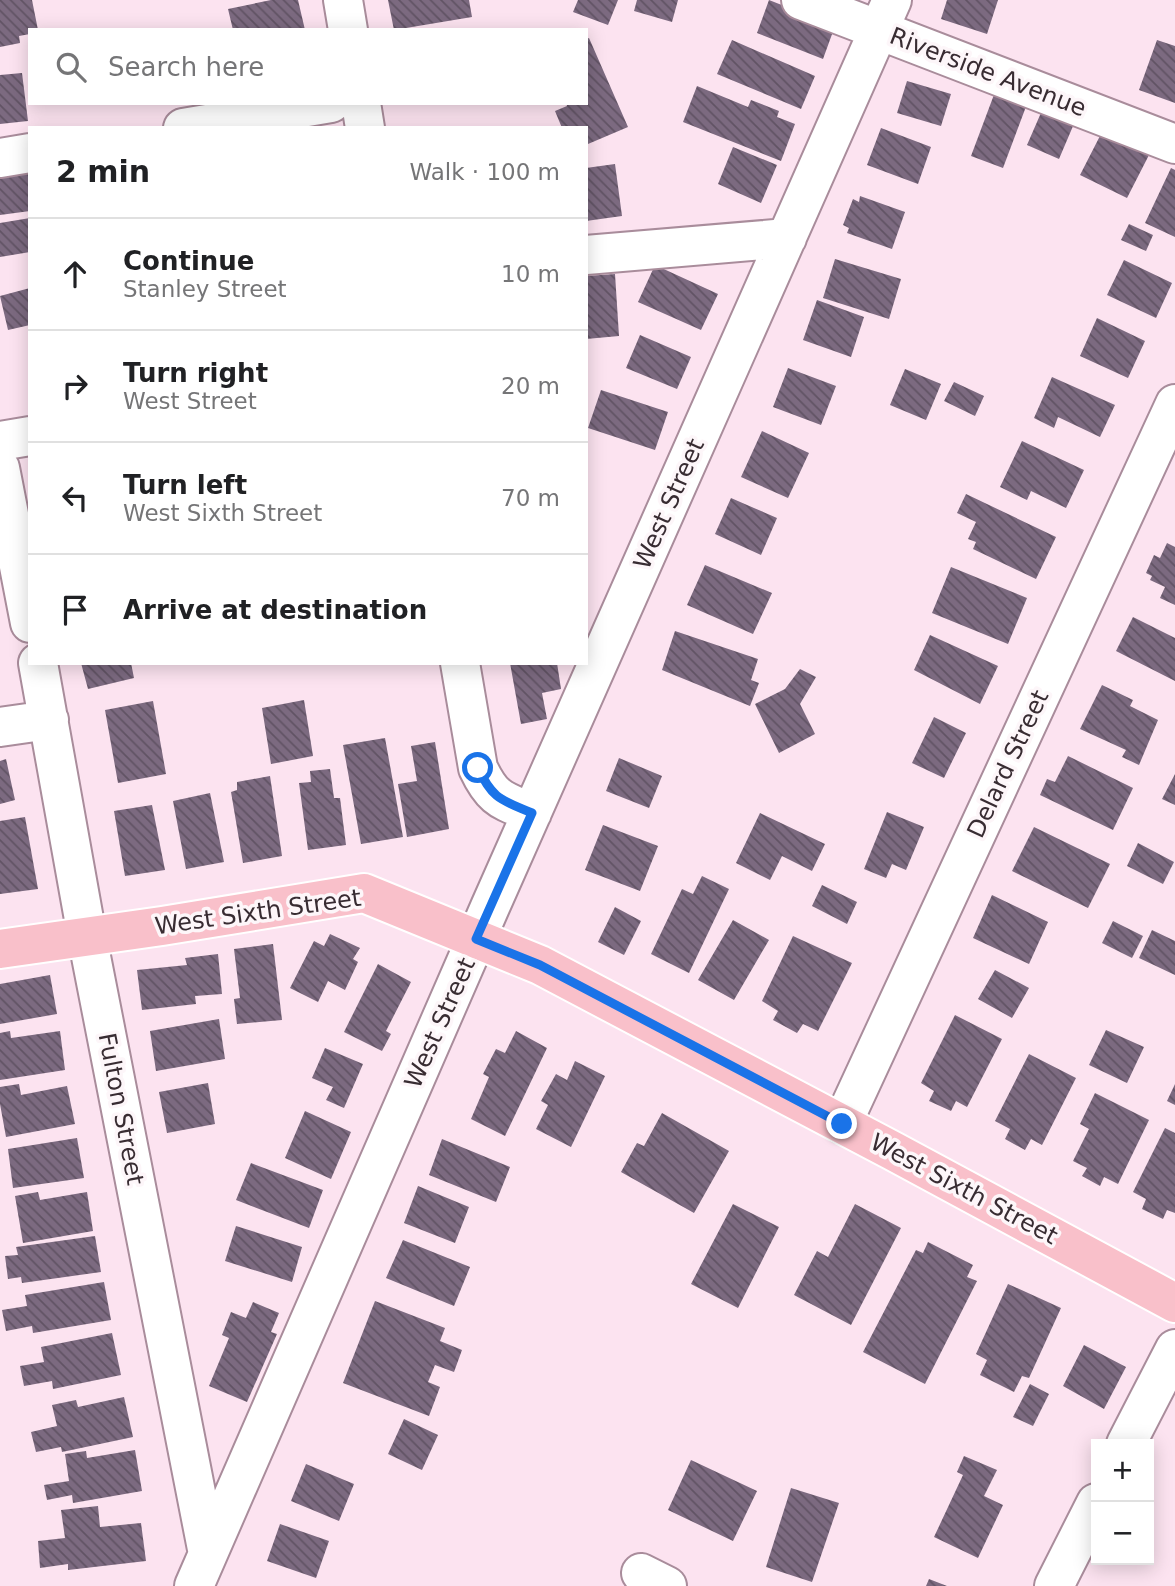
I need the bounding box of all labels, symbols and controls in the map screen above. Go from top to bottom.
street label: Riverside Avenue [886,22,1090,122]
search box [28,28,588,105]
icon: search [52,48,90,86]
text: Search here [108,52,264,82]
text: 2 min [56,154,150,189]
text: Walk · 100 m [409,159,560,185]
text: Continue [123,246,254,276]
icon: ahead [56,255,94,293]
text: 10 m [501,261,560,287]
text: Stanley Street [123,276,287,302]
text: Turn right [123,358,268,388]
icon: right [56,367,94,405]
text: 20 m [501,373,560,399]
text: West Street [123,388,257,414]
street label: West Street [628,435,710,573]
text: Turn left [123,470,247,500]
icon: left [56,479,94,517]
text: 70 m [501,485,560,511]
text: West Sixth Street [123,500,322,526]
icon: arrive [56,591,94,629]
text: Arrive at destination [123,595,427,625]
street label: Delard Street [962,686,1054,842]
route start [462,752,493,783]
street label: West Sixth Street [153,884,363,940]
street label: West Street [399,954,481,1092]
street label: Fulton Street [93,1031,149,1187]
route end [826,1108,857,1139]
street label: West Sixth Street [866,1128,1062,1250]
map controls [1091,1439,1154,1565]
button: + [1091,1439,1154,1502]
button: − [1091,1502,1154,1565]

